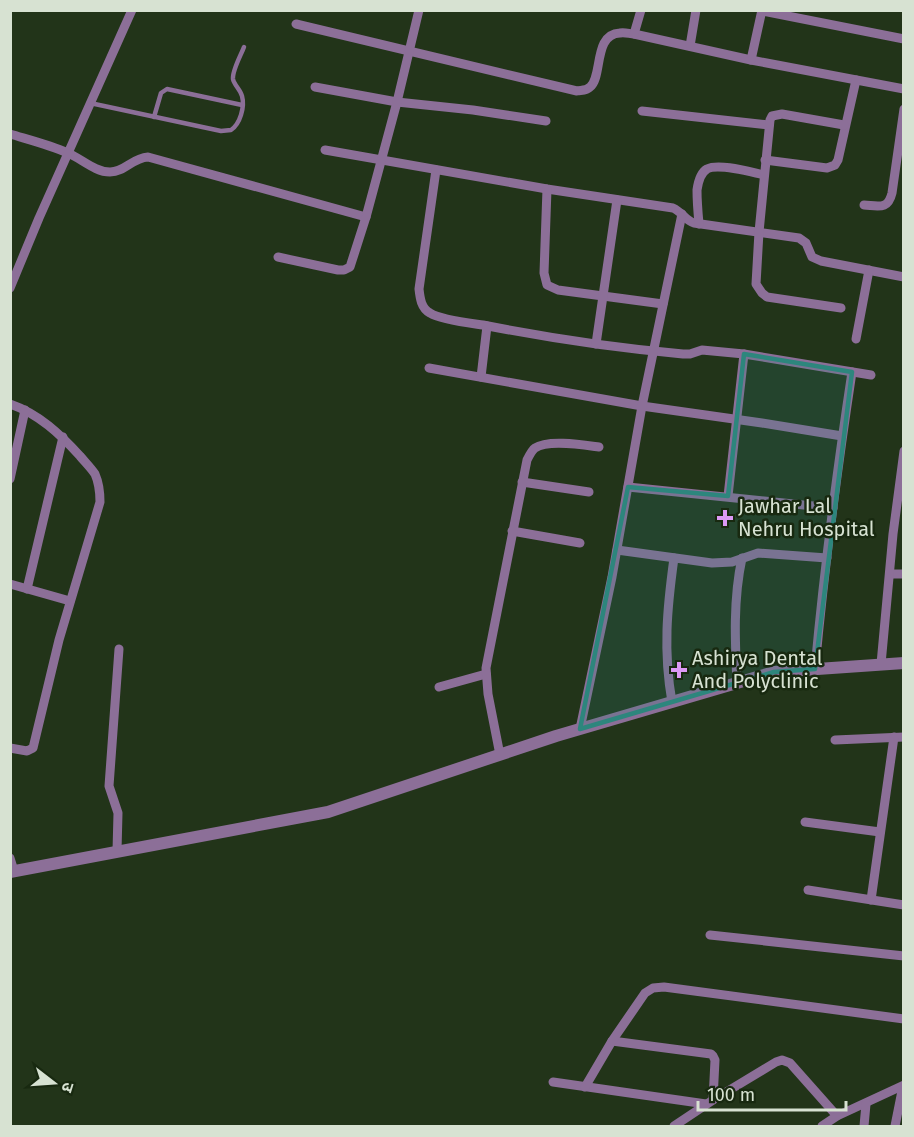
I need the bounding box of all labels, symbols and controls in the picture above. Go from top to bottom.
place label: Jawhar Lal Nehru Hospital [738,494,875,541]
marker: Jawhar Lal Nehru Hospital [716,509,734,527]
place label: Ashirya Dental And Polyclinic [692,646,823,693]
marker: Ashirya Dental And Polyclinic [670,661,688,679]
north arrow [24,1053,84,1113]
scale bar [698,1074,846,1112]
text: उ [57,1080,78,1095]
text: 100 m [707,1084,755,1106]

